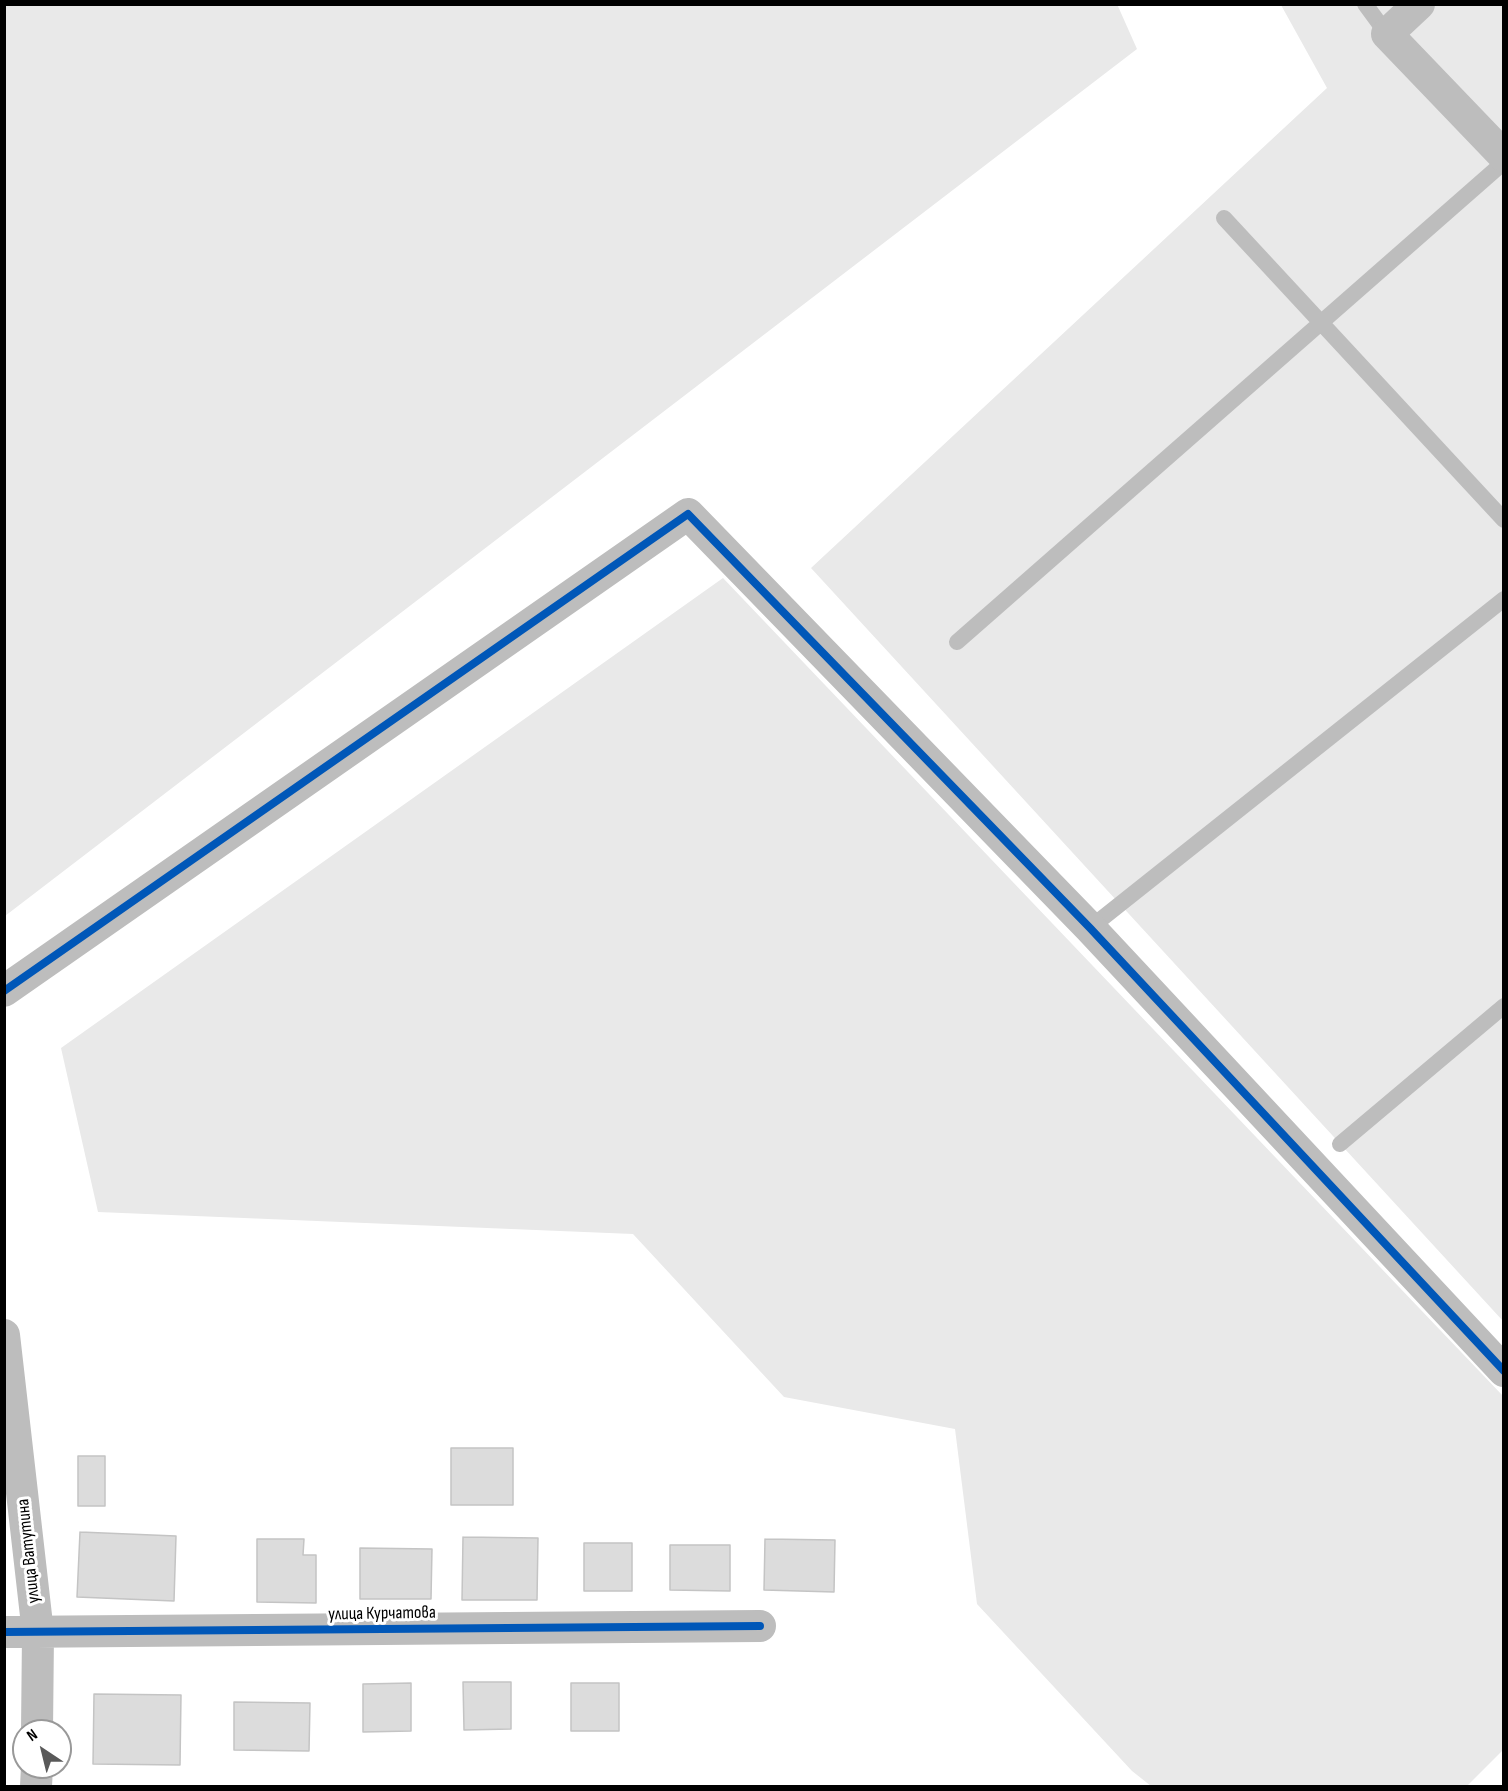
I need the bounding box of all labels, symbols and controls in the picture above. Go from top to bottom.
street label: улица Ватутина [13,1498,45,1604]
street label: улица Курчатова [328,1602,436,1626]
north arrow [12,1719,72,1779]
text: N [24,1725,41,1746]

